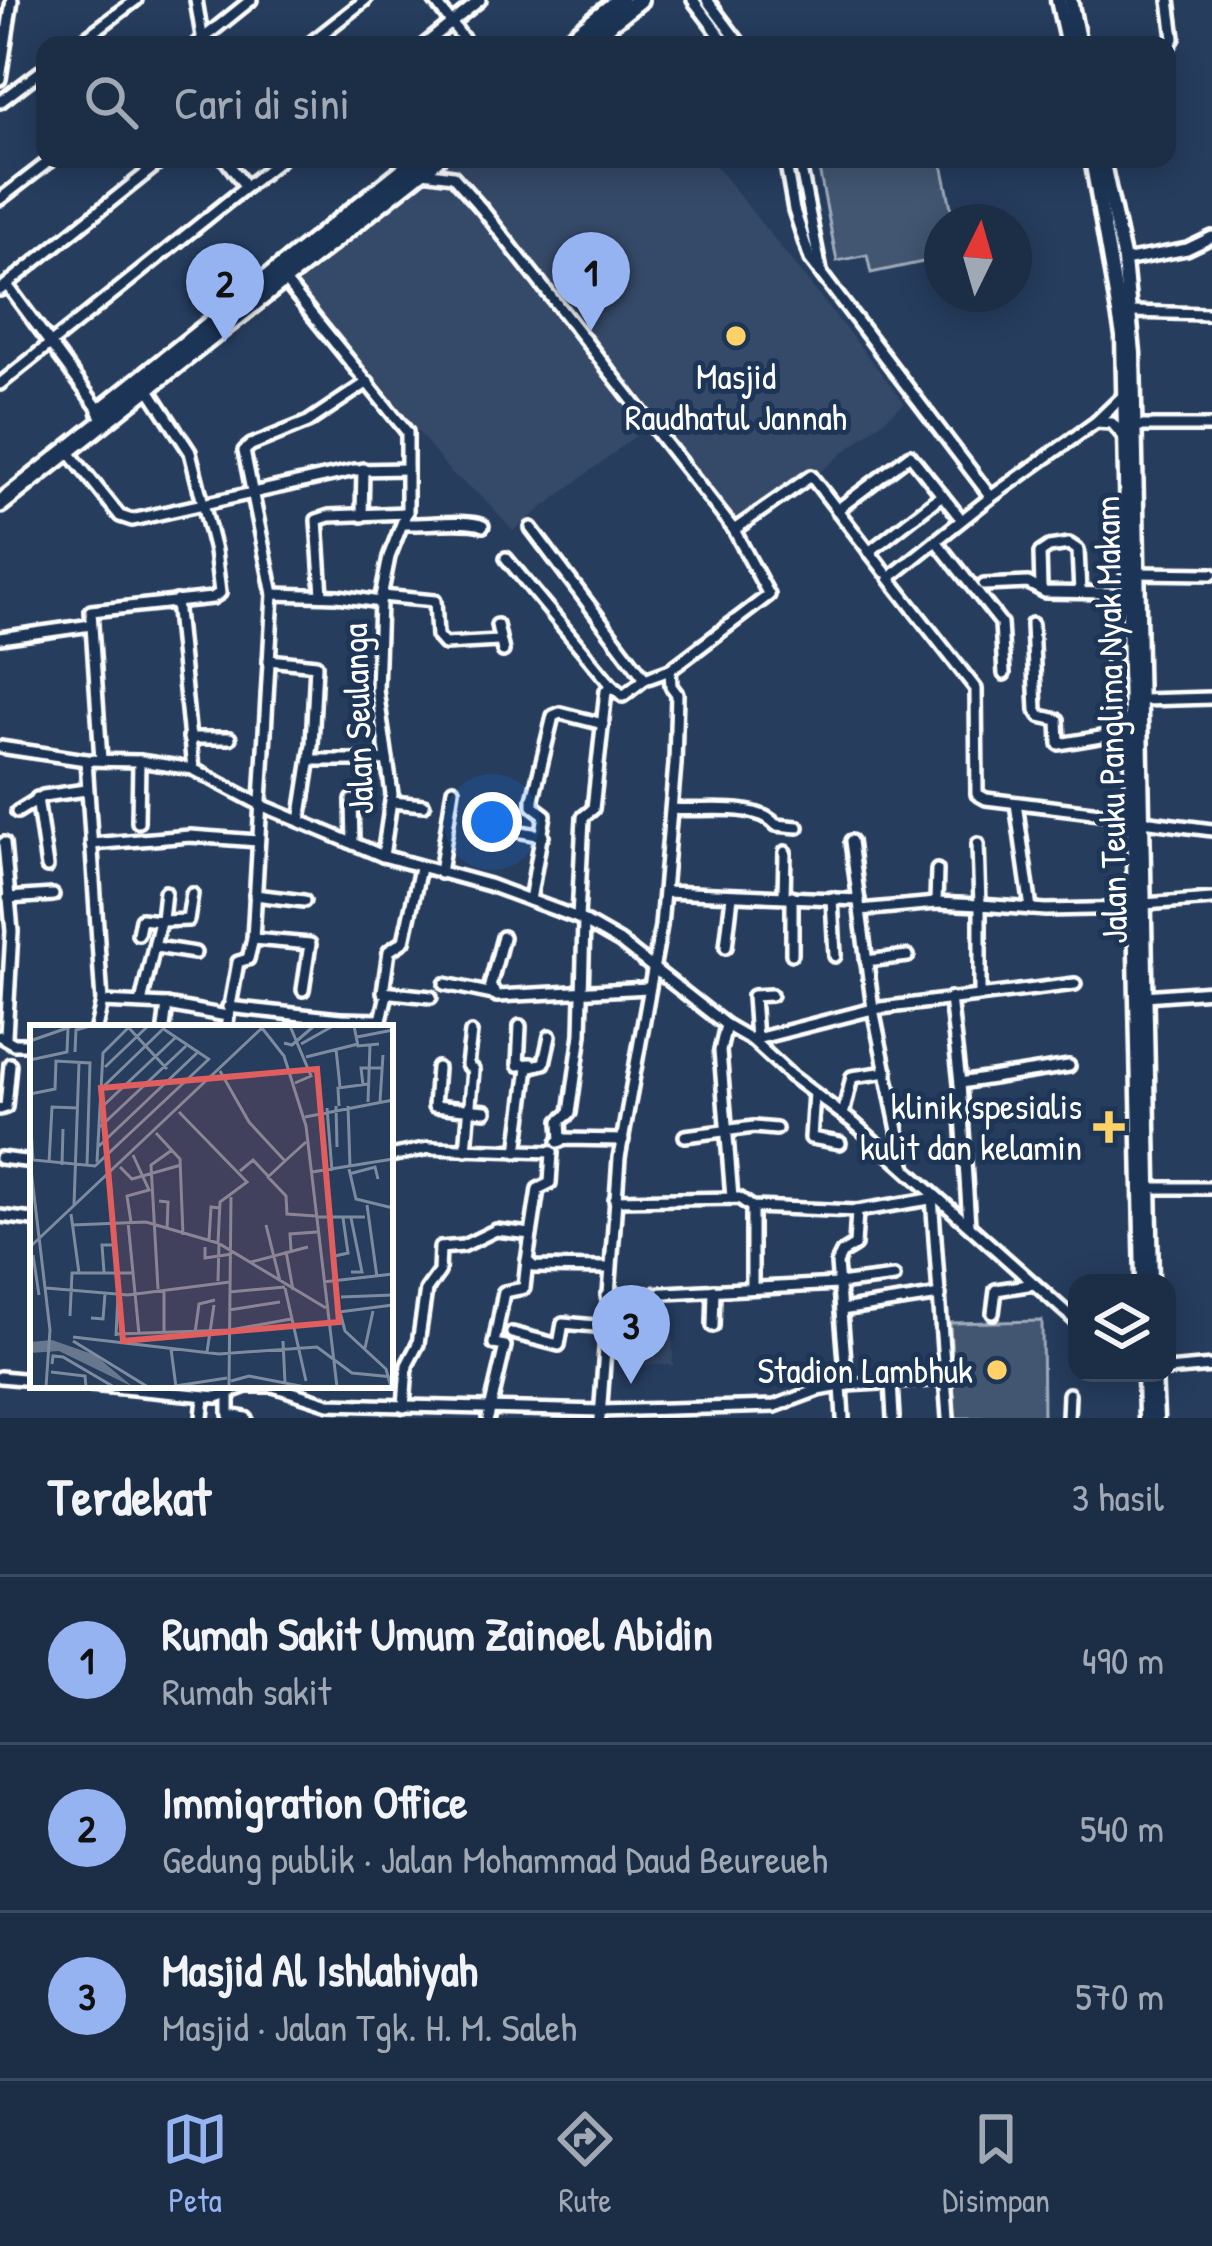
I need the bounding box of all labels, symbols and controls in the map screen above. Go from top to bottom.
search box [36,36,1176,168]
icon: search [78,69,144,135]
text: Cari di sini [174,72,350,133]
north arrow [924,204,1032,312]
pin: 1 [552,232,630,331]
pin: 2 [186,243,264,342]
marker: Masjid Raudhatul Jannah [723,323,749,349]
place label: Masjid Raudhatul Jannah [625,351,847,441]
street label: Jalan Teuku Panglima Nyak Makam [1081,496,1138,944]
street label: Jalan Seulanga [329,623,384,815]
your location [462,792,522,852]
inset map [30,1025,393,1388]
place label: klinik spesialis kulit dan kelamin [860,1081,1082,1171]
marker: klinik spesialis kulit dan kelamin [1093,1111,1125,1143]
map controls [1068,1274,1176,1382]
button: layers [1068,1274,1176,1382]
pin: 3 [592,1285,670,1384]
place label: Stadion Lambhuk [758,1345,973,1394]
marker: Stadion Lambhuk [984,1357,1010,1383]
text: Terdekat [48,1462,211,1531]
text: 3 hasil [1072,1470,1164,1523]
text: Rumah Sakit Umum Zainoel Abidin [162,1603,713,1664]
text: 1 [80,1633,94,1686]
text: 490 m [1082,1633,1164,1686]
text: Rumah sakit [162,1664,331,1717]
text: Immigration Office [162,1771,467,1832]
text: 2 [78,1801,96,1854]
text: 540 m [1080,1801,1164,1854]
text: Gedung publik · Jalan Mohammad Daud Beureueh [162,1832,828,1885]
text: Masjid Al Ishlahiyah [162,1939,478,2000]
text: 3 [78,1969,96,2022]
text: 570 m [1075,1969,1164,2022]
text: Masjid · Jalan Tgk. H. M. Saleh [162,2000,577,2053]
tab: Peta [162,2106,228,2222]
tab: Rute [552,2106,618,2222]
tab: Disimpan [942,2106,1050,2222]

